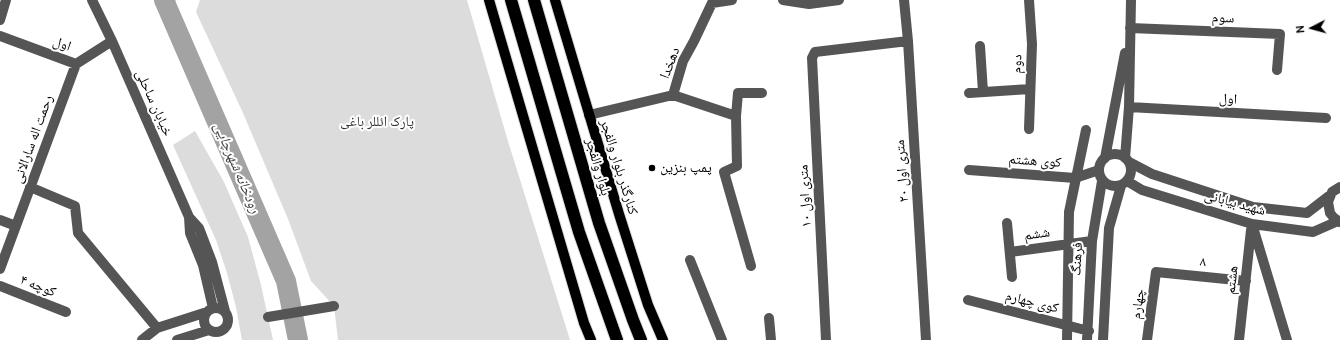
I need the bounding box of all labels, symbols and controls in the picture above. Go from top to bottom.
north arrow [1292,8,1332,48]
street label: سوم [1211,9,1235,27]
text: N [1293,25,1307,34]
street label: اول [51,33,73,55]
street label: دهخدا [656,45,684,81]
street label: دوم [1008,54,1026,74]
street label: خیابان ساحلی [132,67,176,139]
street label: اول [1218,90,1238,108]
street label: رحمت اله سارالانی [9,93,57,185]
park label: پارک ائللر باغی [340,114,414,130]
street label: کنارگذر بلوار والفجر [597,117,641,217]
water label: رودخانه شهرچایی [210,120,264,216]
street label: بلوار والفجر [582,136,614,198]
street label: ۲۰ متری اول [891,139,913,203]
street label: کوی هشتم [1008,151,1062,171]
place label: پمپ بنزین [660,160,712,176]
marker: پمپ بنزین [647,163,657,173]
street label: ۱۰ متری اول [795,164,815,228]
street label: شهید بیابانی [1203,187,1267,219]
street label: ششم [1023,224,1051,244]
street label: فرهنگ [1068,242,1086,276]
street label: ۸ [1199,253,1207,271]
street label: هشتم [1222,265,1242,295]
street label: کوچه ۴ [18,271,58,301]
street label: کوی چهارم [1004,287,1060,317]
street label: چهارم [1128,288,1148,320]

